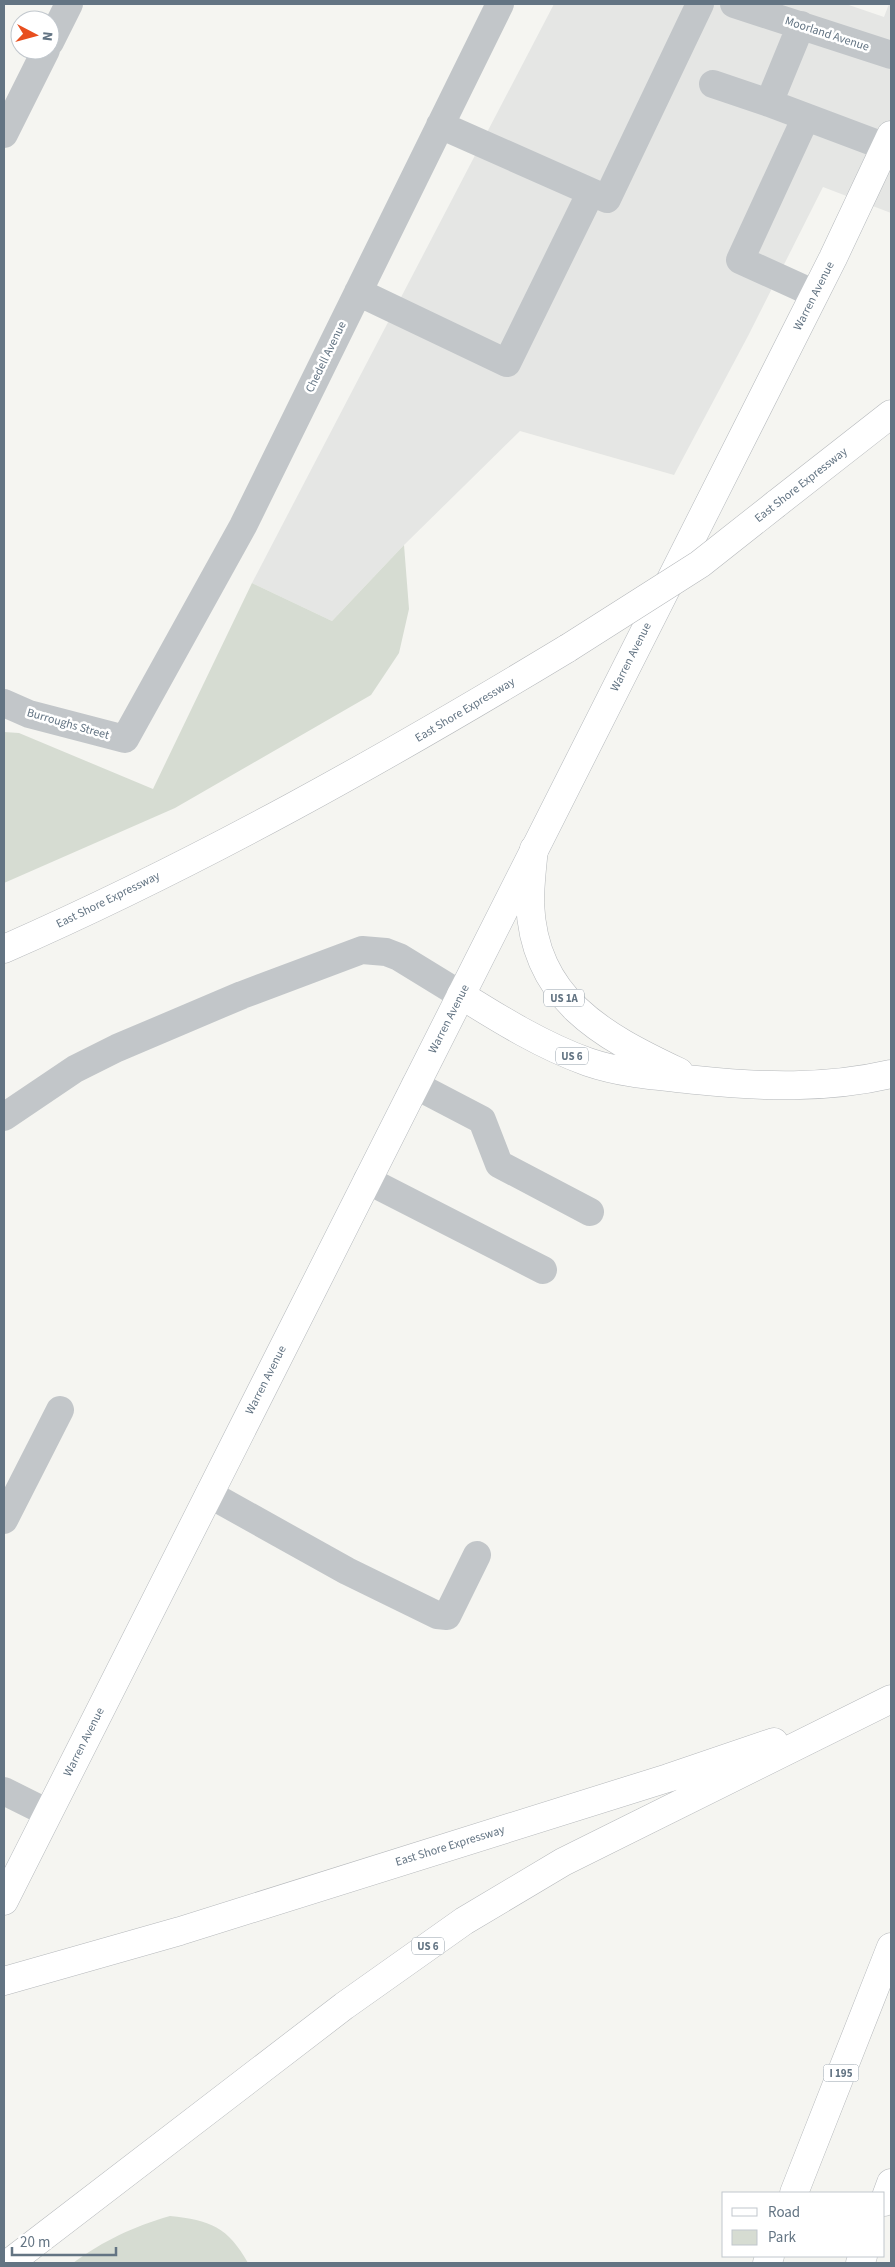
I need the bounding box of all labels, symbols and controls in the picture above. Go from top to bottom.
north arrow [10,10,60,60]
street label: Moorland Avenue [783,12,871,56]
text: N [37,31,57,42]
street label: Warren Avenue [789,259,839,333]
street label: Chedell Avenue [301,318,351,396]
street label: East Shore Expressway [751,443,851,527]
street label: Warren Avenue [606,620,656,694]
street label: East Shore Expressway [412,673,518,747]
street label: Burroughs Street [25,704,111,744]
street label: East Shore Expressway [53,867,163,933]
street label: Warren Avenue [424,982,474,1056]
road number: US 1A [544,990,584,1006]
road number: US 6 [556,1048,588,1064]
street label: Warren Avenue [241,1343,291,1417]
street label: Warren Avenue [59,1705,109,1779]
street label: East Shore Expressway [393,1821,507,1871]
road number: US 6 [412,1938,444,1954]
road number: I 195 [824,2064,858,2082]
legend [722,2192,885,2257]
text: Road [768,2202,800,2223]
scale bar [12,2224,116,2256]
text: Park [768,2227,797,2248]
text: 20 m [20,2232,50,2253]

